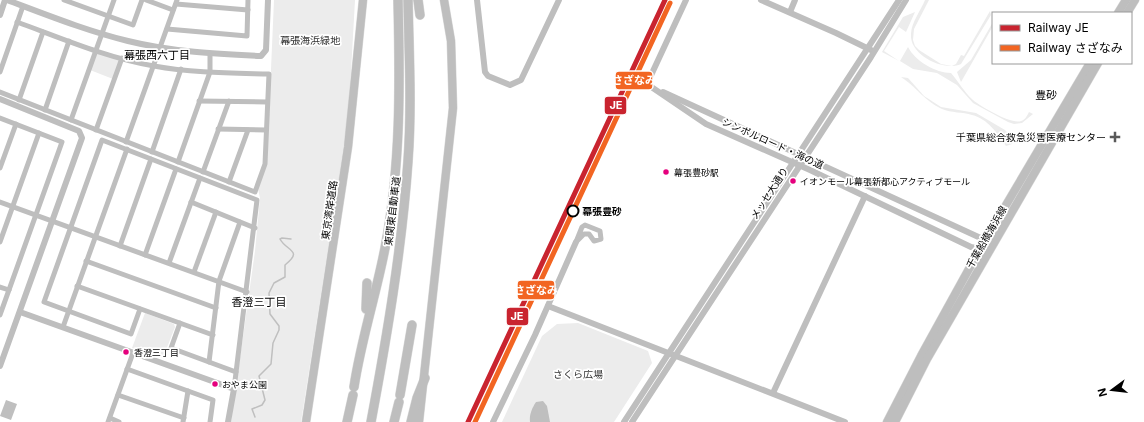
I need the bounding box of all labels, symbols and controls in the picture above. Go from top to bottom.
legend [992,12,1132,64]
text: Railway JE [1028,20,1089,35]
park label: 幕張海浜緑地 [280,34,341,46]
text: Railway さざなみ [1028,40,1123,55]
district label: 幕張西六丁目 [124,48,190,62]
line badge: さざなみ [615,71,653,90]
text: さざなみ [612,73,656,87]
district label: 豊砂 [1035,88,1057,102]
line badge: JE [604,96,627,115]
text: JE [609,98,623,112]
street label: シンボルロード・海の道 [720,115,826,171]
place label: 千葉県総合救急災害医療センター [956,131,1106,143]
marker: 千葉県総合救急災害医療センター [1109,131,1121,143]
street label: メッセ大通り [748,165,790,221]
marker: 幕張豊砂駅 [661,167,671,177]
place label: 幕張豊砂駅 [674,167,719,178]
street label: 東関東自動車道 [382,176,402,246]
marker: イオンモール幕張新都心アクティブモール [788,176,798,186]
place label: イオンモール幕張新都心アクティブモール [800,176,970,187]
street label: 東京湾岸道路 [319,179,339,241]
marker: 幕張豊砂 [566,204,580,218]
street label: 千葉船橋海浜線 [963,204,1009,270]
place label: 幕張豊砂 [582,205,622,217]
line badge: さざなみ [517,280,555,300]
text: さざなみ [514,283,558,297]
district label: 香澄三丁目 [232,295,287,309]
line badge: JE [506,307,529,326]
text: JE [510,309,524,323]
marker: 香澄三丁目 [121,347,131,357]
place label: 香澄三丁目 [134,347,179,358]
park label: さくら広場 [553,368,603,380]
north arrow [1092,370,1132,410]
marker: おやま公園 [210,379,220,389]
place label: おやま公園 [222,379,267,390]
text: N [1094,387,1110,398]

